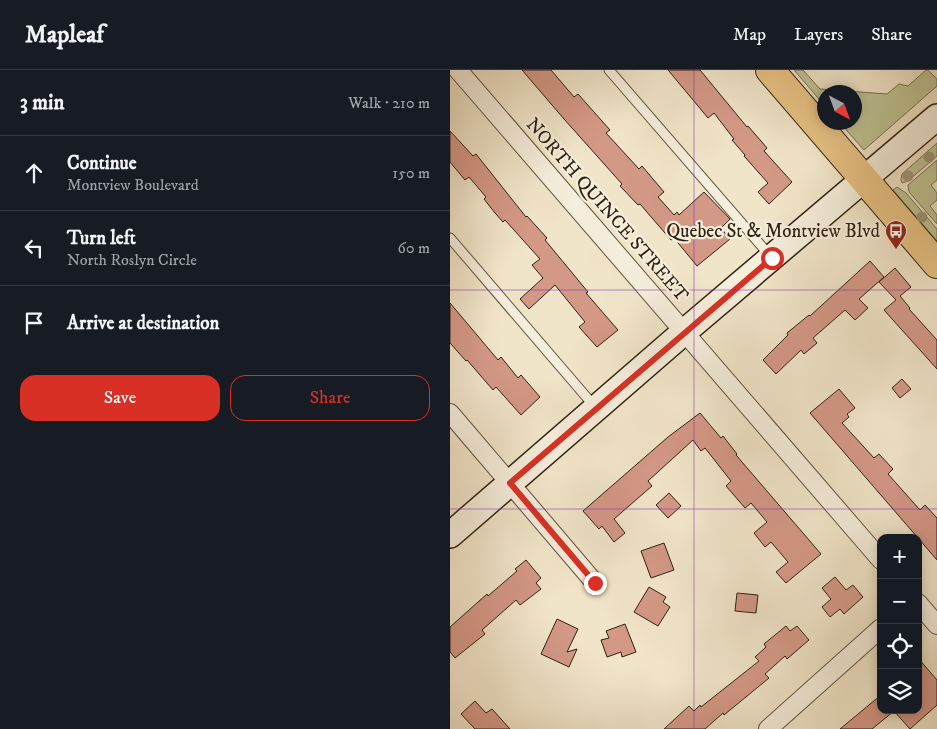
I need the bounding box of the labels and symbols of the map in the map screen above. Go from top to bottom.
north arrow [817,85,862,130]
street label: NORTH QUINCE STREET [521,113,694,307]
bus stop icon: Quebec St & Montview Blvd [884,219,908,250]
place label: Quebec St & Montview Blvd [666,220,881,243]
route start [761,247,784,270]
route end [584,572,607,595]

